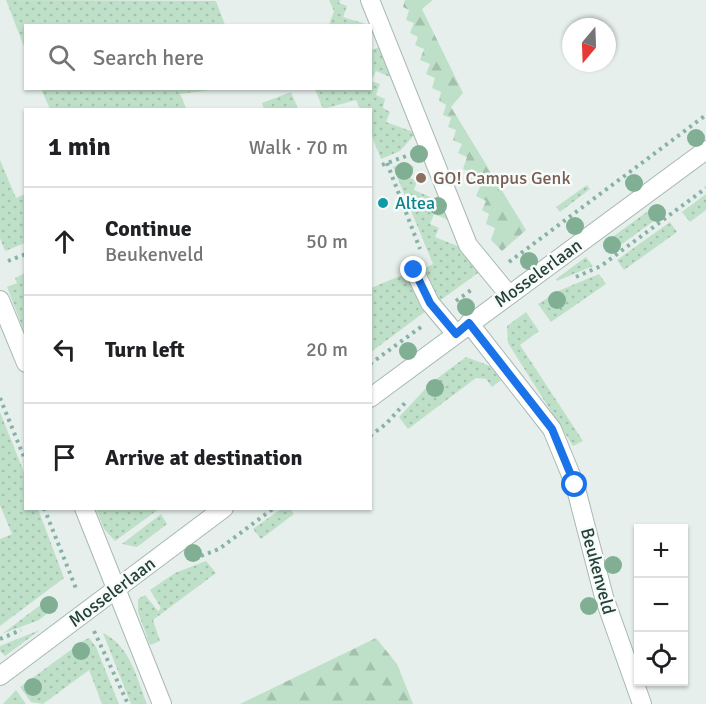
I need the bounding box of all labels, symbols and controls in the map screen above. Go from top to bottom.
north arrow [562,18,616,72]
search box [24,24,372,90]
icon: search [45,41,78,74]
text: Search here [93,44,204,71]
text: 1 min [48,131,111,163]
text: Walk · 70 m [249,135,348,160]
place label: GO! Campus Genk [433,167,570,189]
marker: GO! Campus Genk [414,171,428,185]
place label: Altea [395,192,435,214]
marker: Altea [376,196,390,210]
text: Continue [105,215,192,242]
icon: ahead [48,225,81,258]
text: 50 m [306,229,348,254]
street label: Mosselerlaan [490,234,586,312]
text: Beukenveld [105,242,204,267]
route end [400,256,426,282]
icon: left [48,333,81,366]
text: Turn left [105,336,185,363]
text: 20 m [306,337,348,362]
icon: arrive [48,441,81,474]
text: Arrive at destination [105,444,302,471]
route start [561,471,587,497]
map controls [634,524,688,686]
button: + [634,524,688,578]
street label: Beukenveld [576,525,620,617]
street label: Mosselerlaan [64,552,160,632]
button: − [634,578,688,632]
button: locate [634,632,688,686]

